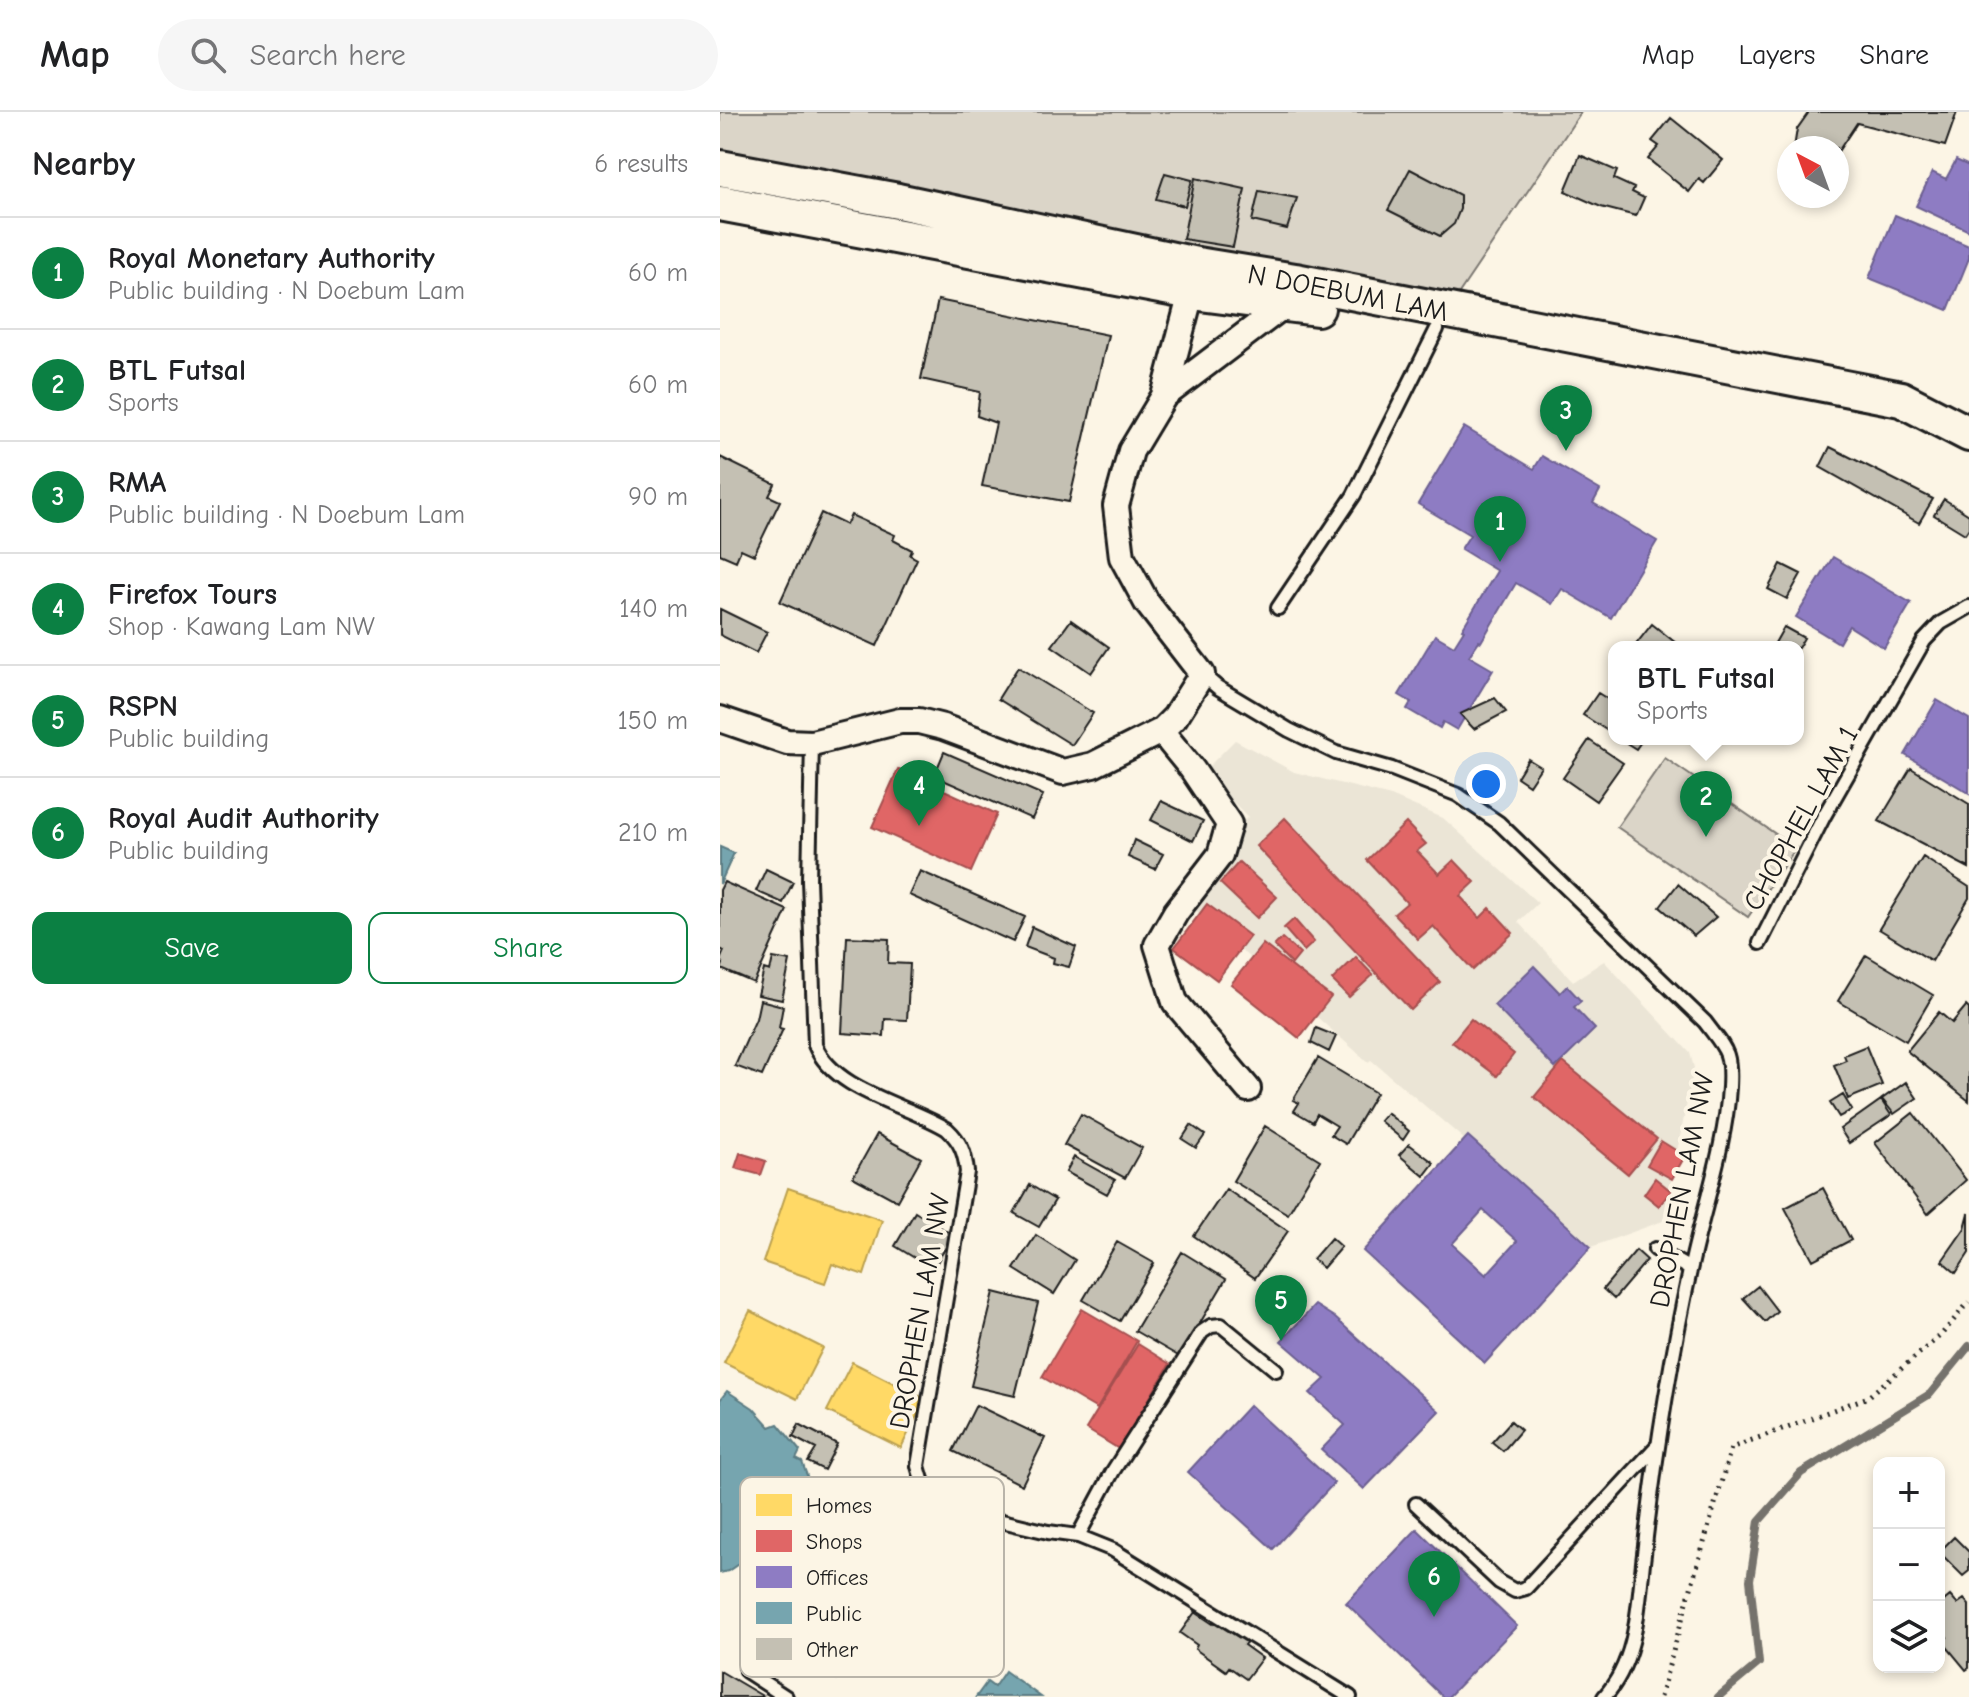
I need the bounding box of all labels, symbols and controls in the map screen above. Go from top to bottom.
search box [158,19,718,91]
text: Map [40,33,110,77]
icon: search [186,33,230,77]
text: Search here [250,38,406,73]
text: Map [1642,39,1695,71]
text: Layers [1739,39,1815,71]
text: Share [1859,39,1929,71]
north arrow [1777,136,1849,208]
text: Nearby [32,144,135,184]
text: 6 results [594,149,688,179]
text: Royal Monetary Authority [108,241,435,276]
text: 1 [53,258,63,288]
text: 60 m [628,258,688,288]
street label: N DOEBUM LAM [1245,258,1451,328]
text: Public building · N Doebum Lam [108,276,465,306]
text: BTL Futsal [108,353,246,388]
text: 2 [52,370,64,400]
text: 60 m [628,370,688,400]
pin: 3 [1540,385,1592,451]
text: Sports [108,388,179,418]
text: RMA [108,465,166,500]
text: 3 [52,482,64,512]
text: 90 m [628,482,688,512]
pin: 1 [1474,496,1526,562]
text: Public building · N Doebum Lam [108,500,465,530]
text: Firefox Tours [108,577,277,612]
text: 4 [52,594,64,624]
text: 140 m [619,594,688,624]
text: Shop · Kawang Lam NW [108,612,375,642]
popup [1608,641,1804,745]
text: BTL Futsal [1637,661,1775,696]
text: RSPN [108,689,178,724]
text: Sports [1637,696,1708,726]
text: 5 [51,706,65,736]
text: 150 m [618,706,688,736]
street label: CHOPHEL LAM 1 [1737,721,1865,916]
text: Public building [108,724,269,754]
pin: 4 [893,760,945,826]
your location [1466,764,1506,804]
pin: 2 [1680,771,1732,837]
text: Royal Audit Authority [108,801,379,836]
text: 6 [51,818,65,848]
text: 210 m [618,818,688,848]
text: Public building [108,836,269,866]
button: Save [32,912,352,984]
button: Share [368,912,688,984]
street label: DROPHEN LAM NW [1644,1069,1721,1310]
street label: DROPHEN LAM NW [884,1190,957,1431]
pin: 5 [1255,1275,1307,1341]
map controls [1873,1457,1945,1673]
button: + [1873,1457,1945,1529]
legend [740,1477,1004,1677]
text: Homes [806,1493,872,1519]
text: Shops [806,1529,862,1555]
button: − [1873,1529,1945,1601]
pin: 6 [1408,1551,1460,1617]
text: Offices [806,1565,868,1591]
text: Public [806,1601,862,1627]
button: layers [1873,1601,1945,1673]
text: Other [806,1637,858,1663]

